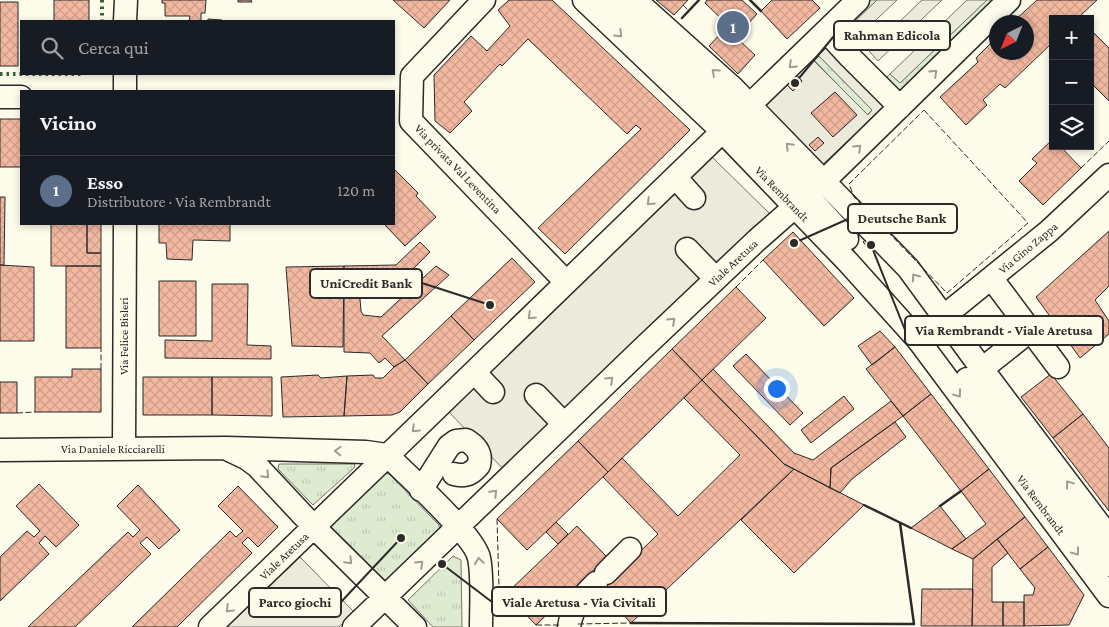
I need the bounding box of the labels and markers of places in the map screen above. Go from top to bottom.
pin: 1 [717,8,749,46]
callout: Rahman Edicola [834,21,950,50]
callout: Deutsche Bank [848,204,957,233]
callout: UniCredit Bank [310,269,422,298]
callout: Via Rembrandt - Viale Aretusa [905,316,1103,345]
callout: Viale Aretusa - Via Civitali [492,587,666,616]
callout: Parco giochi [249,588,341,617]

